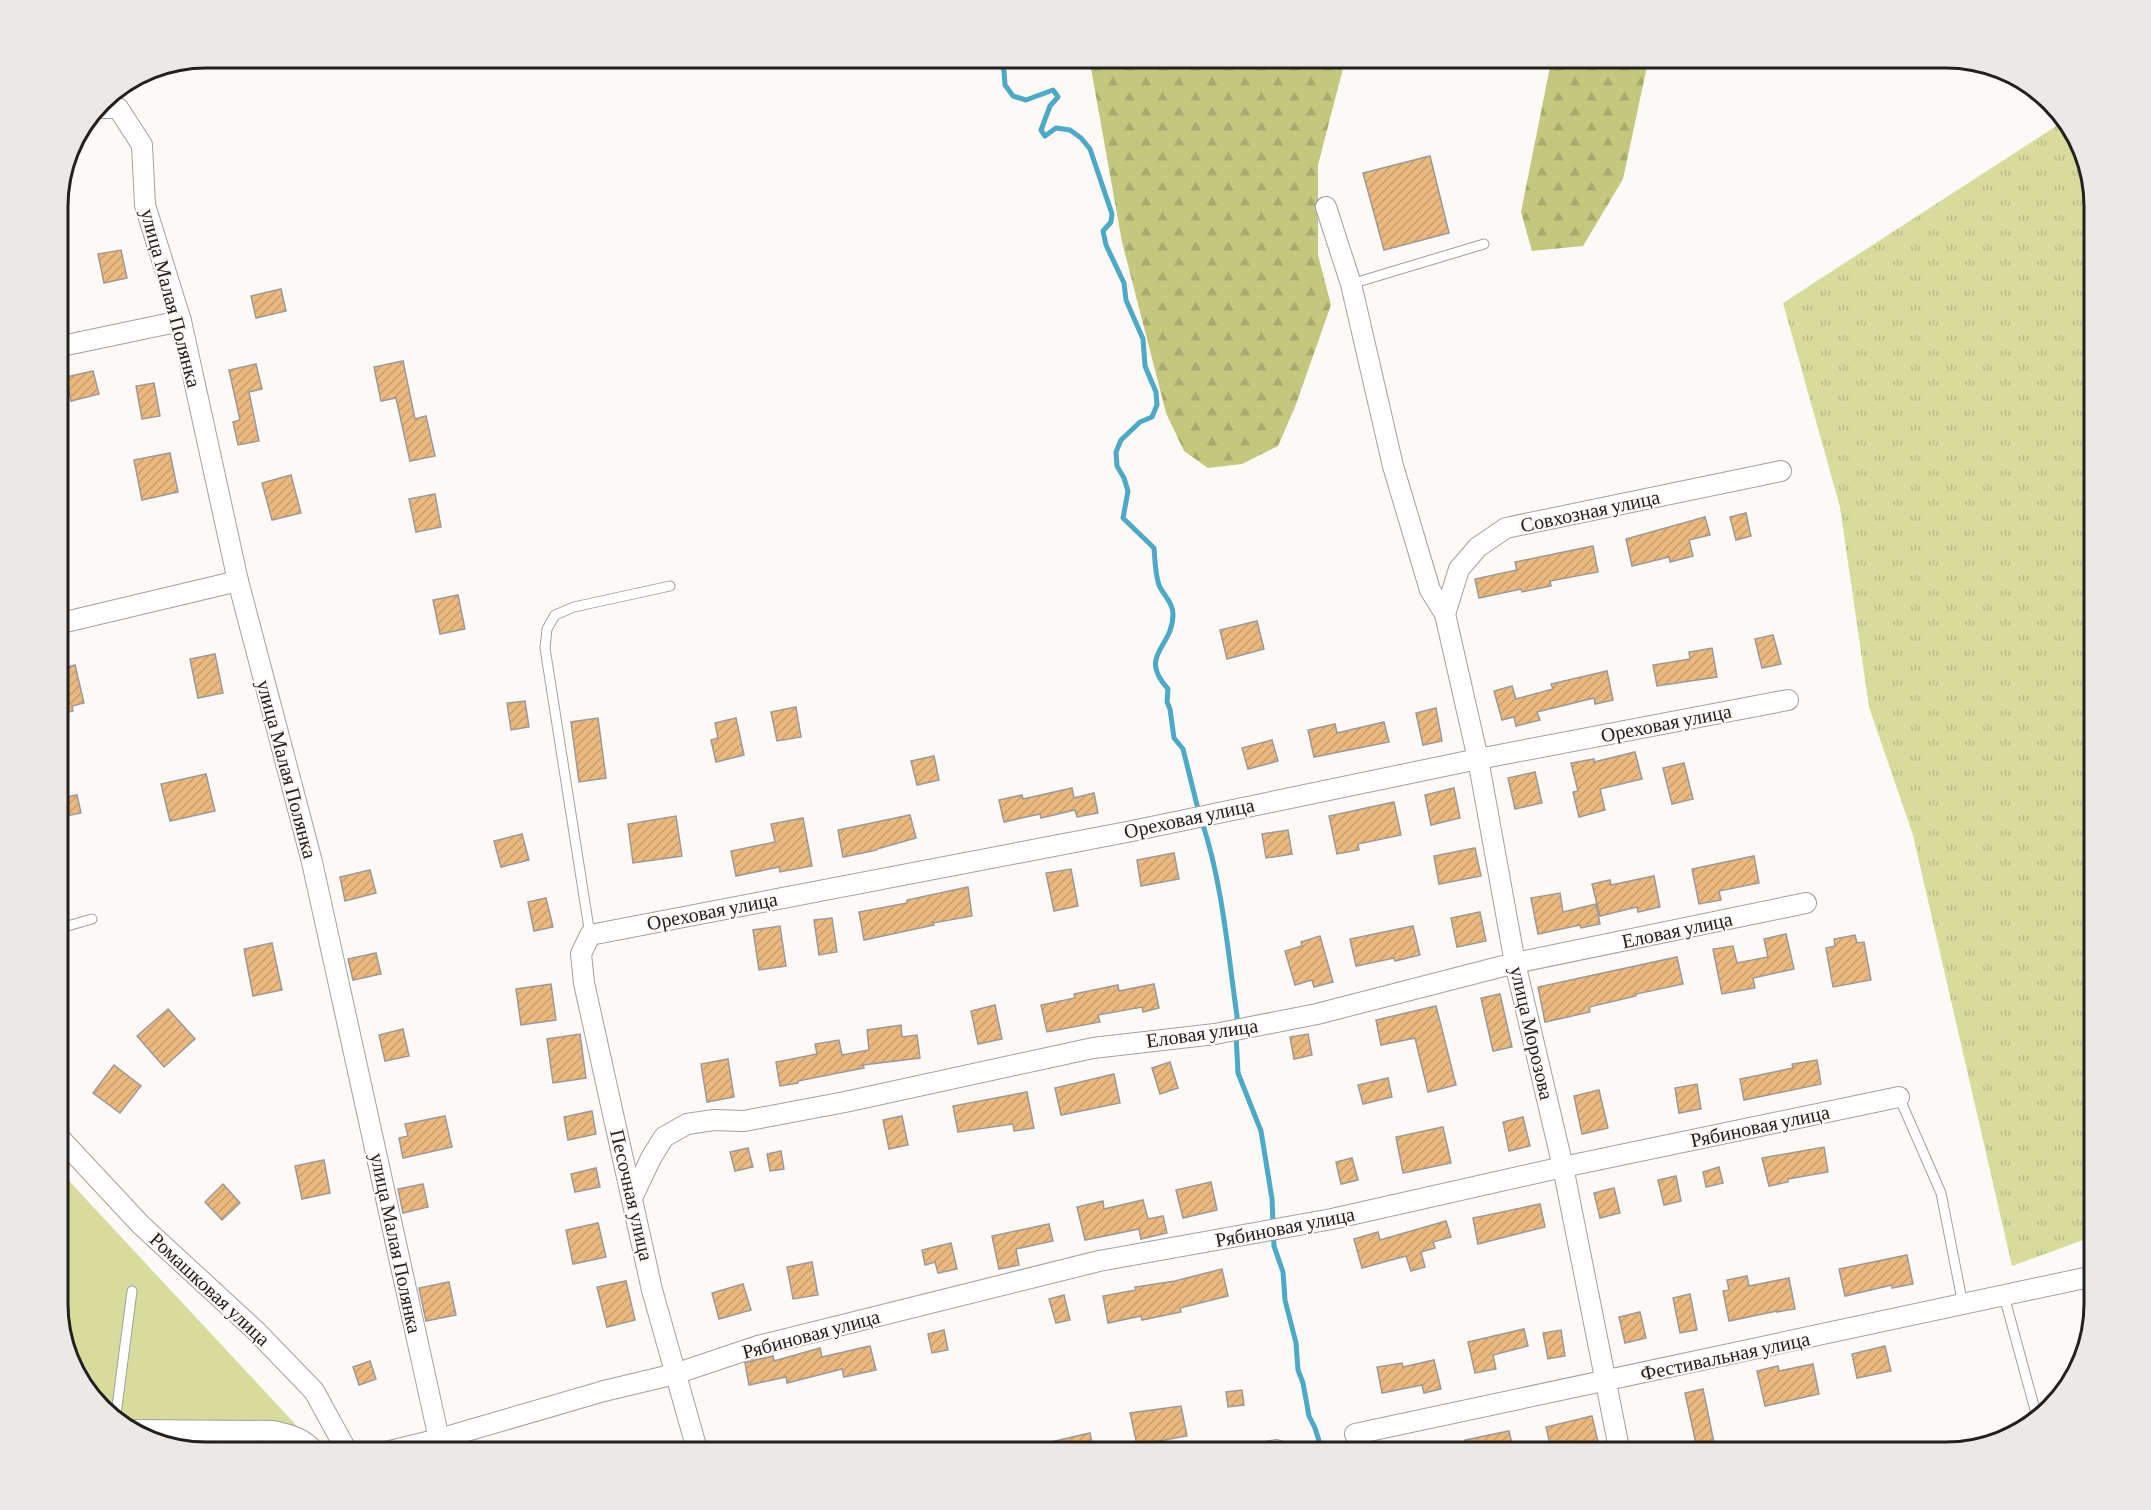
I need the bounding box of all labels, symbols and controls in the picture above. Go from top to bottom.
street label: улица Малая Полянка [136,206,205,390]
street label: Совхозная улица [1518,485,1662,537]
street label: улица Малая Полянка [252,677,321,861]
street label: Ореховая улица [1599,700,1734,747]
street label: Ореховая улица [1122,793,1257,844]
street label: Ореховая улица [645,888,780,935]
street label: Еловая улица [1620,908,1735,953]
street label: улица Морозова [1505,964,1558,1102]
street label: Еловая улица [1145,1014,1260,1053]
street label: Рябиновая улица [1688,1101,1832,1152]
street label: Песочная улица [605,1127,658,1263]
street label: улица Малая Полянка [365,1151,426,1336]
street label: Рябиновая улица [1213,1203,1357,1252]
street label: Ромашковая улица [145,1228,275,1351]
street label: Рябиновая улица [740,1305,883,1364]
street label: Фестивальная улица [1638,1327,1812,1386]

